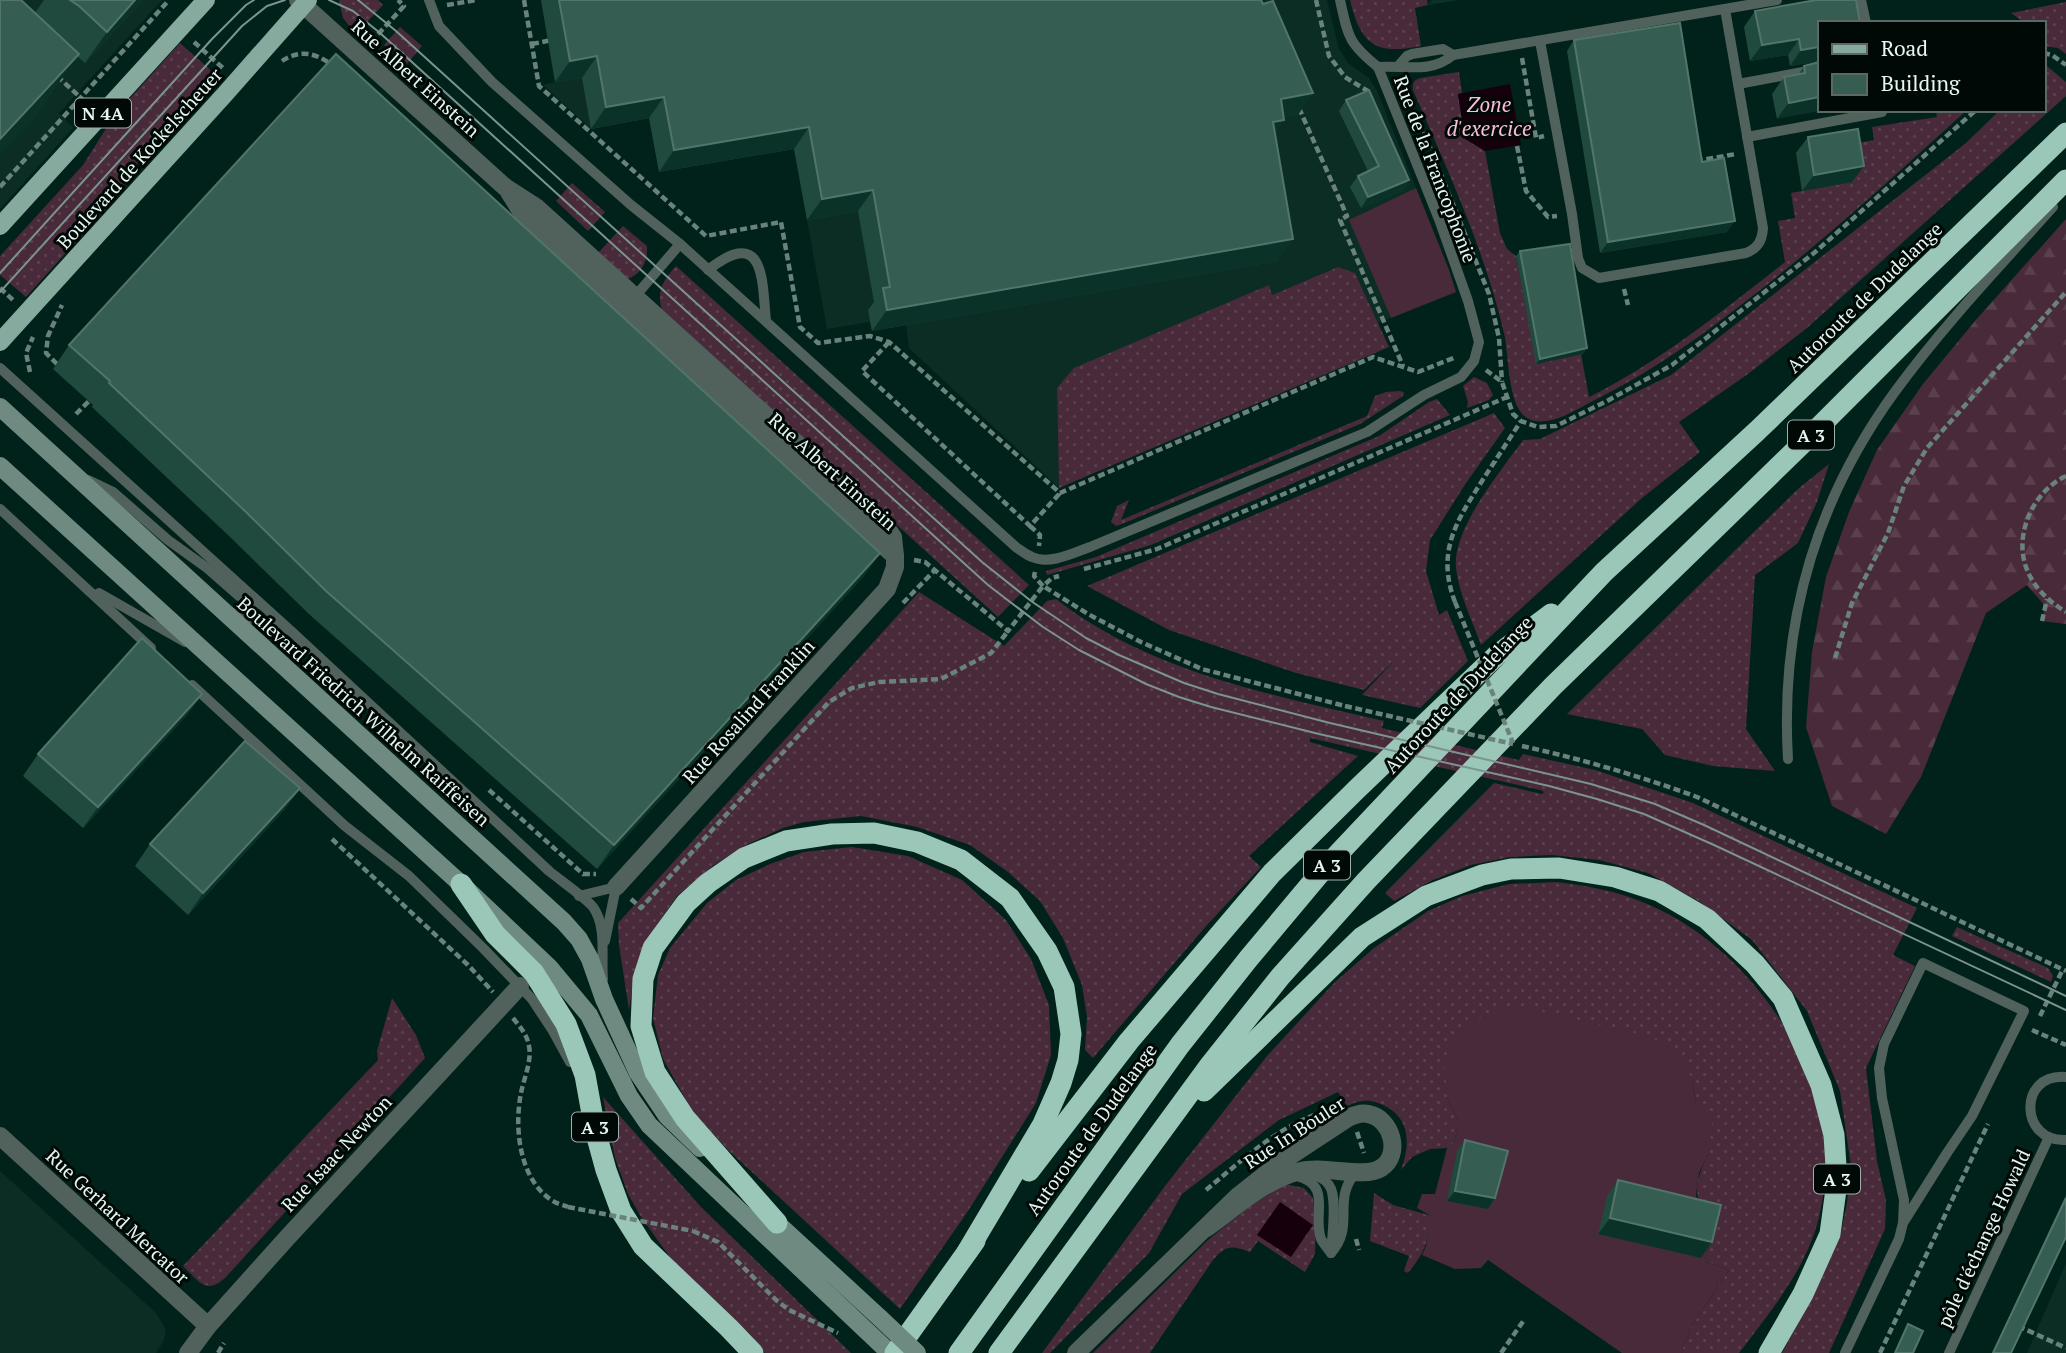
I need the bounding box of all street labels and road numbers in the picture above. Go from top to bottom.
street label: Rue Albert Einstein [347,14,485,142]
street label: Boulevard de Kockelscheuer [51,62,228,254]
street label: Rue de la Francophonie [1389,72,1483,266]
road number: N 4A [75,98,131,128]
street label: Autoroute de Dudelange [1781,216,1947,378]
street label: Rue Albert Einstein [764,407,902,535]
road number: A 3 [1788,421,1834,450]
street label: Boulevard Friedrich Wilhelm Raiffeisen [232,591,496,831]
street label: Autoroute de Dudelange [1378,610,1538,778]
street label: Rue Rosalind Franklin [676,633,820,789]
road number: A 3 [1304,850,1350,880]
street label: Autoroute de Dudelange [1020,1038,1162,1220]
street label: Rue Isaac Newton [275,1089,397,1217]
street label: Rue In Bouler [1239,1090,1350,1174]
road number: A 3 [572,1112,618,1142]
street label: Rue Gerhard Mercator [41,1143,195,1289]
street label: pôle d'échange Howald [1931,1145,2035,1331]
road number: A 3 [1814,1164,1860,1194]

